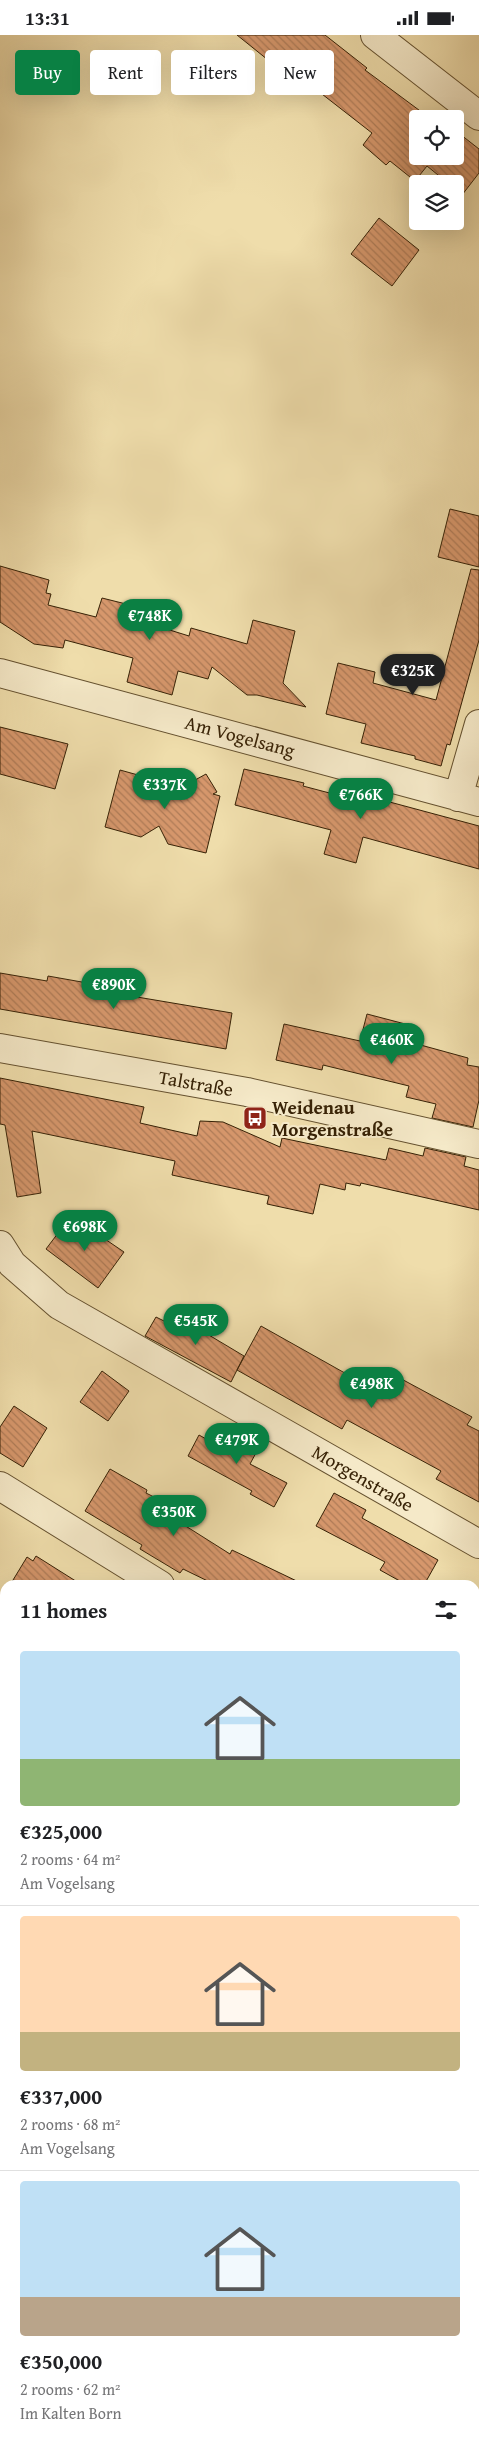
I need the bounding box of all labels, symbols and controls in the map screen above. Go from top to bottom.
text: 13:31 [25,4,70,32]
chip: Buy [15,50,80,95]
chip: Rent [90,50,161,95]
chip: Filters [171,50,255,95]
chip: New [265,50,334,95]
map controls [409,110,464,230]
button: locate [409,110,464,165]
button: layers [409,175,464,230]
pin: €748K [115,599,185,641]
text: €748K [128,603,172,627]
pin: €325K [378,653,448,696]
text: €325K [391,658,435,682]
street label: Am Vogelsang [182,708,299,764]
pin: €337K [130,767,200,810]
text: €337K [143,772,187,796]
pin: €766K [326,777,396,820]
text: €766K [339,782,383,806]
pin: €890K [79,967,149,1010]
text: €890K [92,972,136,996]
pin: €460K [357,1023,427,1065]
text: €460K [370,1027,414,1051]
street label: Talstraße [157,1063,236,1103]
place label: Weidenau Morgenstraße [272,1093,393,1143]
bus stop icon: Weidenau Morgenstraße [242,1105,268,1131]
pin: €698K [50,1209,120,1252]
text: €698K [63,1214,107,1238]
pin: €545K [161,1303,231,1346]
text: €545K [174,1308,218,1332]
pin: €498K [337,1367,407,1409]
text: €498K [350,1371,394,1395]
pin: €479K [202,1423,272,1465]
text: €479K [215,1427,259,1451]
street label: Morgenstraße [307,1438,419,1518]
pin: €350K [139,1495,209,1537]
text: €350K [152,1499,196,1523]
text: 11 homes [20,1595,107,1626]
icon: filters [432,1596,460,1624]
icon: home [195,1683,285,1773]
text: €325,000 [20,1816,102,1847]
text: 2 rooms · 64 m² [20,1847,120,1871]
text: Am Vogelsang [20,1871,115,1895]
icon: home [195,1949,285,2039]
text: €337,000 [20,2081,102,2112]
text: 2 rooms · 68 m² [20,2112,120,2136]
text: Am Vogelsang [20,2136,115,2160]
icon: home [195,2214,285,2304]
text: €350,000 [20,2346,102,2377]
text: 2 rooms · 62 m² [20,2377,120,2401]
text: Im Kalten Born [20,2401,122,2425]

